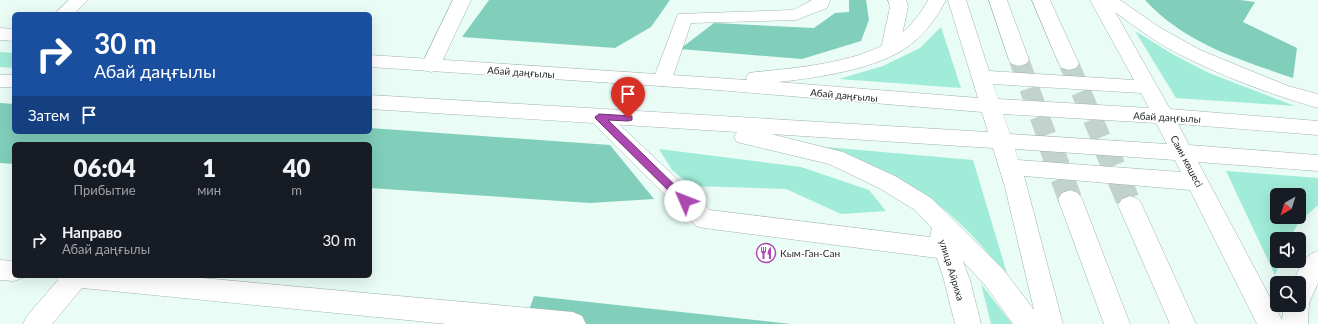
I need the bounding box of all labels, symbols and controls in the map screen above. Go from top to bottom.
text: 30 m [94,26,157,60]
icon: right [28,28,80,80]
text: Абай даңғылы [94,60,216,82]
street label: Абай даңғылы [487,64,555,80]
pin [611,77,645,118]
icon: arrive [617,83,639,105]
street label: Абай даңғылы [810,86,878,104]
icon: arrive [78,104,100,126]
text: Затем [28,106,70,124]
street label: Абай даңғылы [1133,109,1201,125]
street label: Саин көшесі [1168,133,1206,189]
text: 06:04 [74,153,136,182]
text: 1 [202,153,216,182]
text: 40 [283,153,310,182]
position arrow [664,180,706,222]
text: Прибытие [74,182,136,198]
text: мин [197,182,221,198]
text: m [291,182,302,198]
north arrow [1270,188,1306,224]
map controls [1270,188,1306,312]
text: Направо [62,223,122,241]
icon: right [28,229,50,251]
text: 30 m [322,231,356,249]
button: sound [1270,232,1306,268]
street label: улица Айриха [937,238,967,302]
text: Абай даңғылы [62,241,150,257]
restaurant icon: Кым-Ган-Сан [755,242,777,264]
place label: Кым-Ган-Сан [780,247,840,259]
button: search [1270,276,1306,312]

